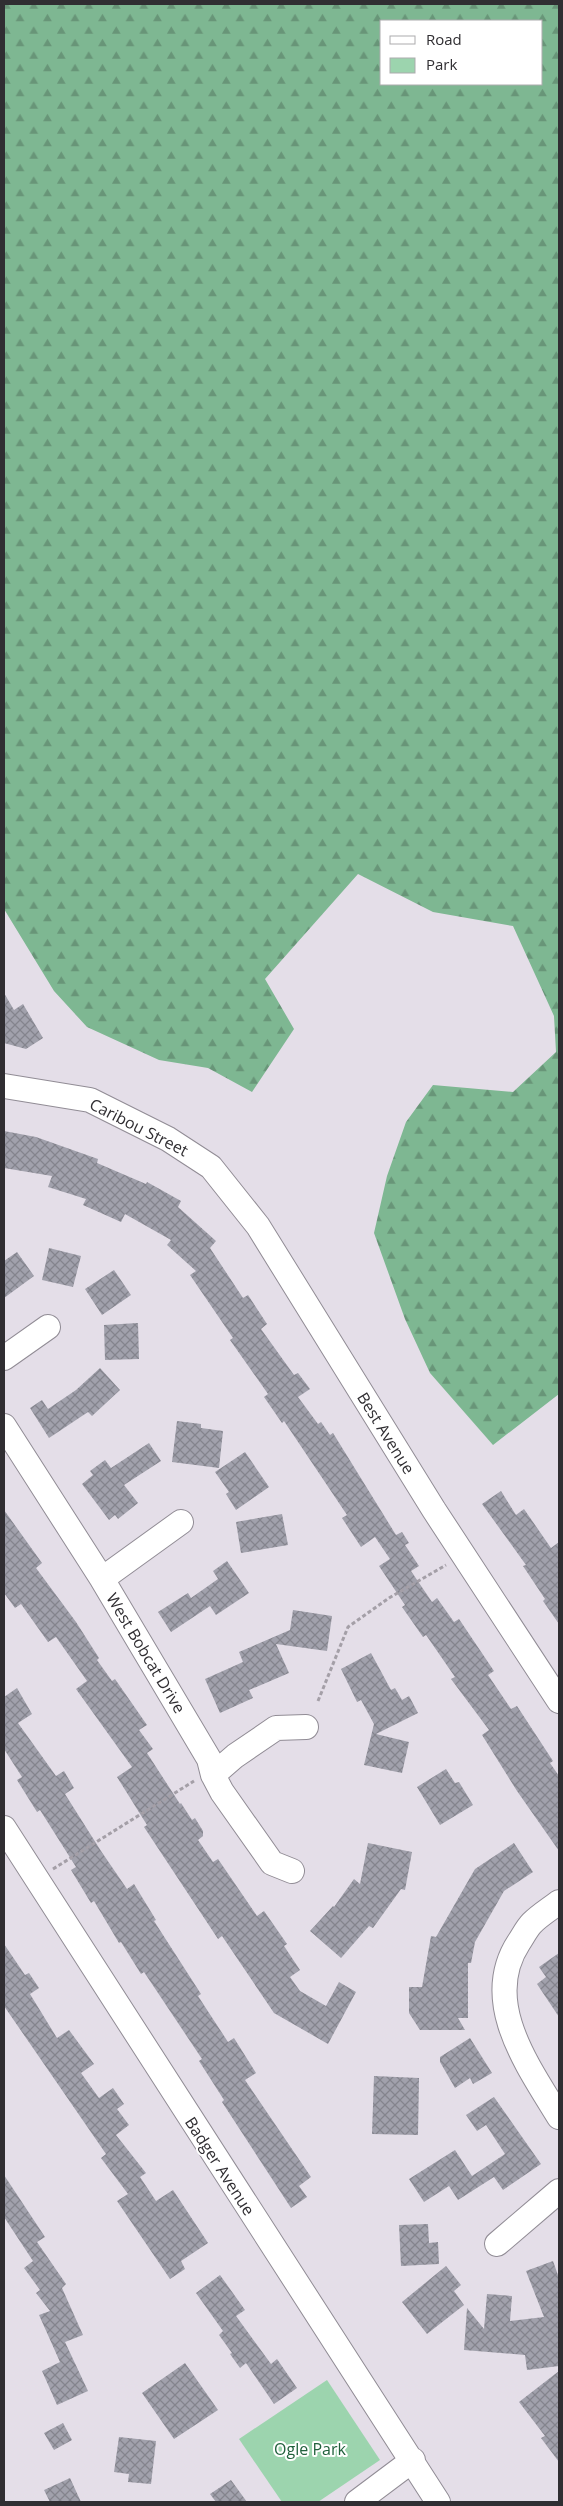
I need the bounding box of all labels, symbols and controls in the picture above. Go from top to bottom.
legend [380,20,543,85]
text: Road [426,29,462,49]
text: Park [426,54,457,74]
street label: Caribou Street [86,1093,192,1161]
street label: Best Avenue [352,1388,420,1478]
street label: West Bobcat Drive [101,1589,191,1717]
street label: Badger Avenue [180,2113,260,2219]
park label: Ogle Park [274,2438,346,2460]

